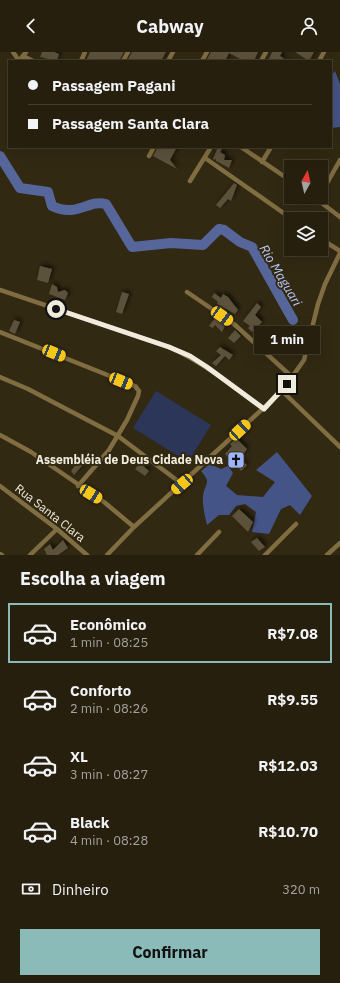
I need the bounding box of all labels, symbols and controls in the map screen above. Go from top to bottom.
icon: back [20,15,42,37]
text: Cabway [136,15,204,38]
icon: person [298,15,320,37]
text: Passagem Pagani [52,76,175,95]
text: Passagem Santa Clara [52,114,209,133]
north arrow [284,160,328,204]
map controls [284,160,328,256]
button: layers [284,212,328,256]
water label: Rio Maguari [255,241,306,310]
route start [47,300,65,318]
car [209,304,235,328]
callout: 1 min [254,326,320,354]
text: 1 min [270,331,304,348]
car [41,343,67,363]
car [108,371,134,391]
route end [278,375,296,393]
car [227,417,253,443]
church icon: Assembléia de Deus Cidade Nova [226,450,246,470]
place label: Assembléia de Deus Cidade Nova [36,452,223,467]
car [169,472,195,496]
street label: Rua Santa Clara [12,480,89,545]
car [78,483,104,505]
text: Escolha a viagem [20,567,166,590]
icon: car [22,615,58,651]
text: Econômico [70,615,146,634]
text: R$7.08 [267,624,318,643]
text: 1 min · 08:25 [70,634,148,651]
icon: car [22,681,58,717]
text: Conforto [70,681,131,700]
text: R$9.55 [267,690,318,709]
text: 2 min · 08:26 [70,700,148,717]
icon: car [22,747,58,783]
text: XL [70,747,88,766]
text: R$12.03 [258,756,318,775]
text: 3 min · 08:27 [70,766,148,783]
icon: car [22,813,58,849]
text: Black [70,813,110,832]
text: R$10.70 [258,822,318,841]
text: 4 min · 08:28 [70,832,148,849]
icon: cash [20,878,42,900]
text: Dinheiro [52,880,109,899]
text: 320 m [282,881,320,898]
button: Confirmar [20,929,320,975]

